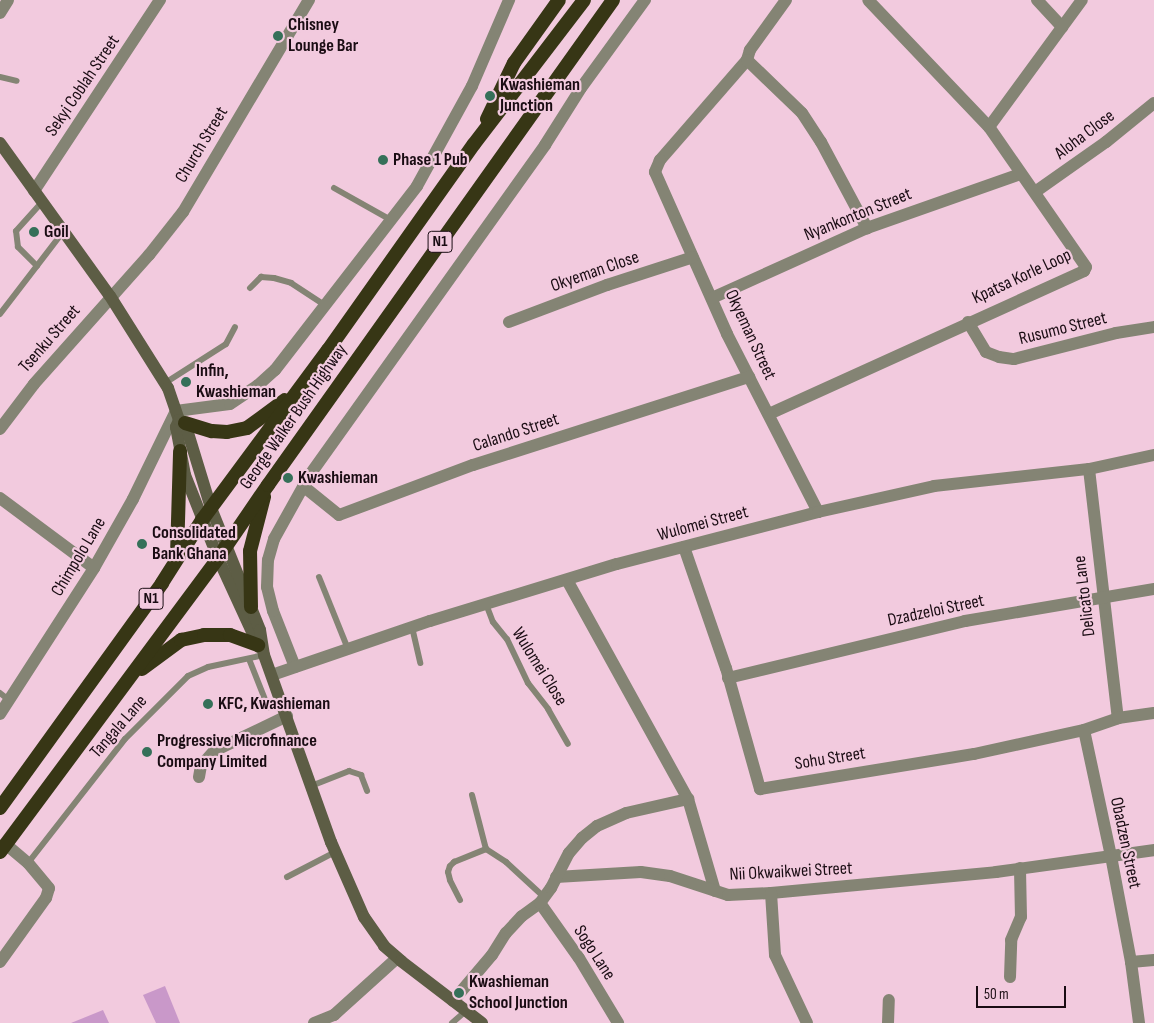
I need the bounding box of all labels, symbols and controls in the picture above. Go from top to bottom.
place label: Chisney Lounge Bar [288,15,358,58]
marker: Chisney Lounge Bar [272,30,284,42]
street label: Sekyi Coblah Street [41,31,125,141]
place label: Kwashieman Junction [500,75,580,118]
marker: Kwashieman Junction [484,90,496,102]
street label: Church Street [171,103,233,187]
street label: Aloha Close [1051,105,1119,165]
place label: Phase 1 Pub [393,149,468,171]
marker: Phase 1 Pub [377,154,389,166]
street label: Nyankonton Street [801,184,915,246]
place label: Goil [44,221,69,243]
marker: Goil [28,226,40,238]
road number: N1 [428,228,452,256]
street label: Kpatsa Korle Loop [969,245,1075,309]
street label: Okyeman Close [548,247,642,297]
street label: Okyeman Street [720,287,780,383]
street label: Tsenku Street [15,301,85,377]
street label: Rusumo Street [1017,308,1109,350]
street label: George Walker Bush Highway [236,340,352,494]
place label: Infin, Kwashieman [196,361,276,404]
marker: Infin, Kwashieman [180,376,192,388]
street label: Calando Street [470,409,562,457]
place label: Kwashieman [298,467,378,489]
marker: Kwashieman [282,472,294,484]
street label: Wulomei Street [655,502,751,546]
street label: Chimpolo Lane [47,514,111,600]
place label: Consolidated Bank Ghana [152,523,236,566]
marker: Consolidated Bank Ghana [136,538,148,550]
street label: Delicato Lane [1069,554,1101,638]
road number: N1 [138,586,164,612]
street label: Dzadzeloi Street [886,590,986,632]
street label: Wulomei Close [506,624,572,710]
street label: Tangala Lane [86,691,152,763]
place label: KFC, Kwashieman [218,693,330,715]
marker: KFC, Kwashieman [202,698,214,710]
place label: Progressive Microfinance Company Limited [157,731,317,774]
street label: Sohu Street [793,743,867,775]
marker: Progressive Microfinance Company Limited [141,746,153,758]
street label: Obadzen Street [1105,795,1145,891]
street label: Nii Okwaikwei Street [729,858,853,886]
street label: Sogo Lane [568,921,620,985]
place label: Kwashieman School Junction [469,972,568,1014]
scale bar [979,976,1069,1008]
text: 50 m [984,985,1009,1004]
marker: Kwashieman School Junction [453,987,465,999]

